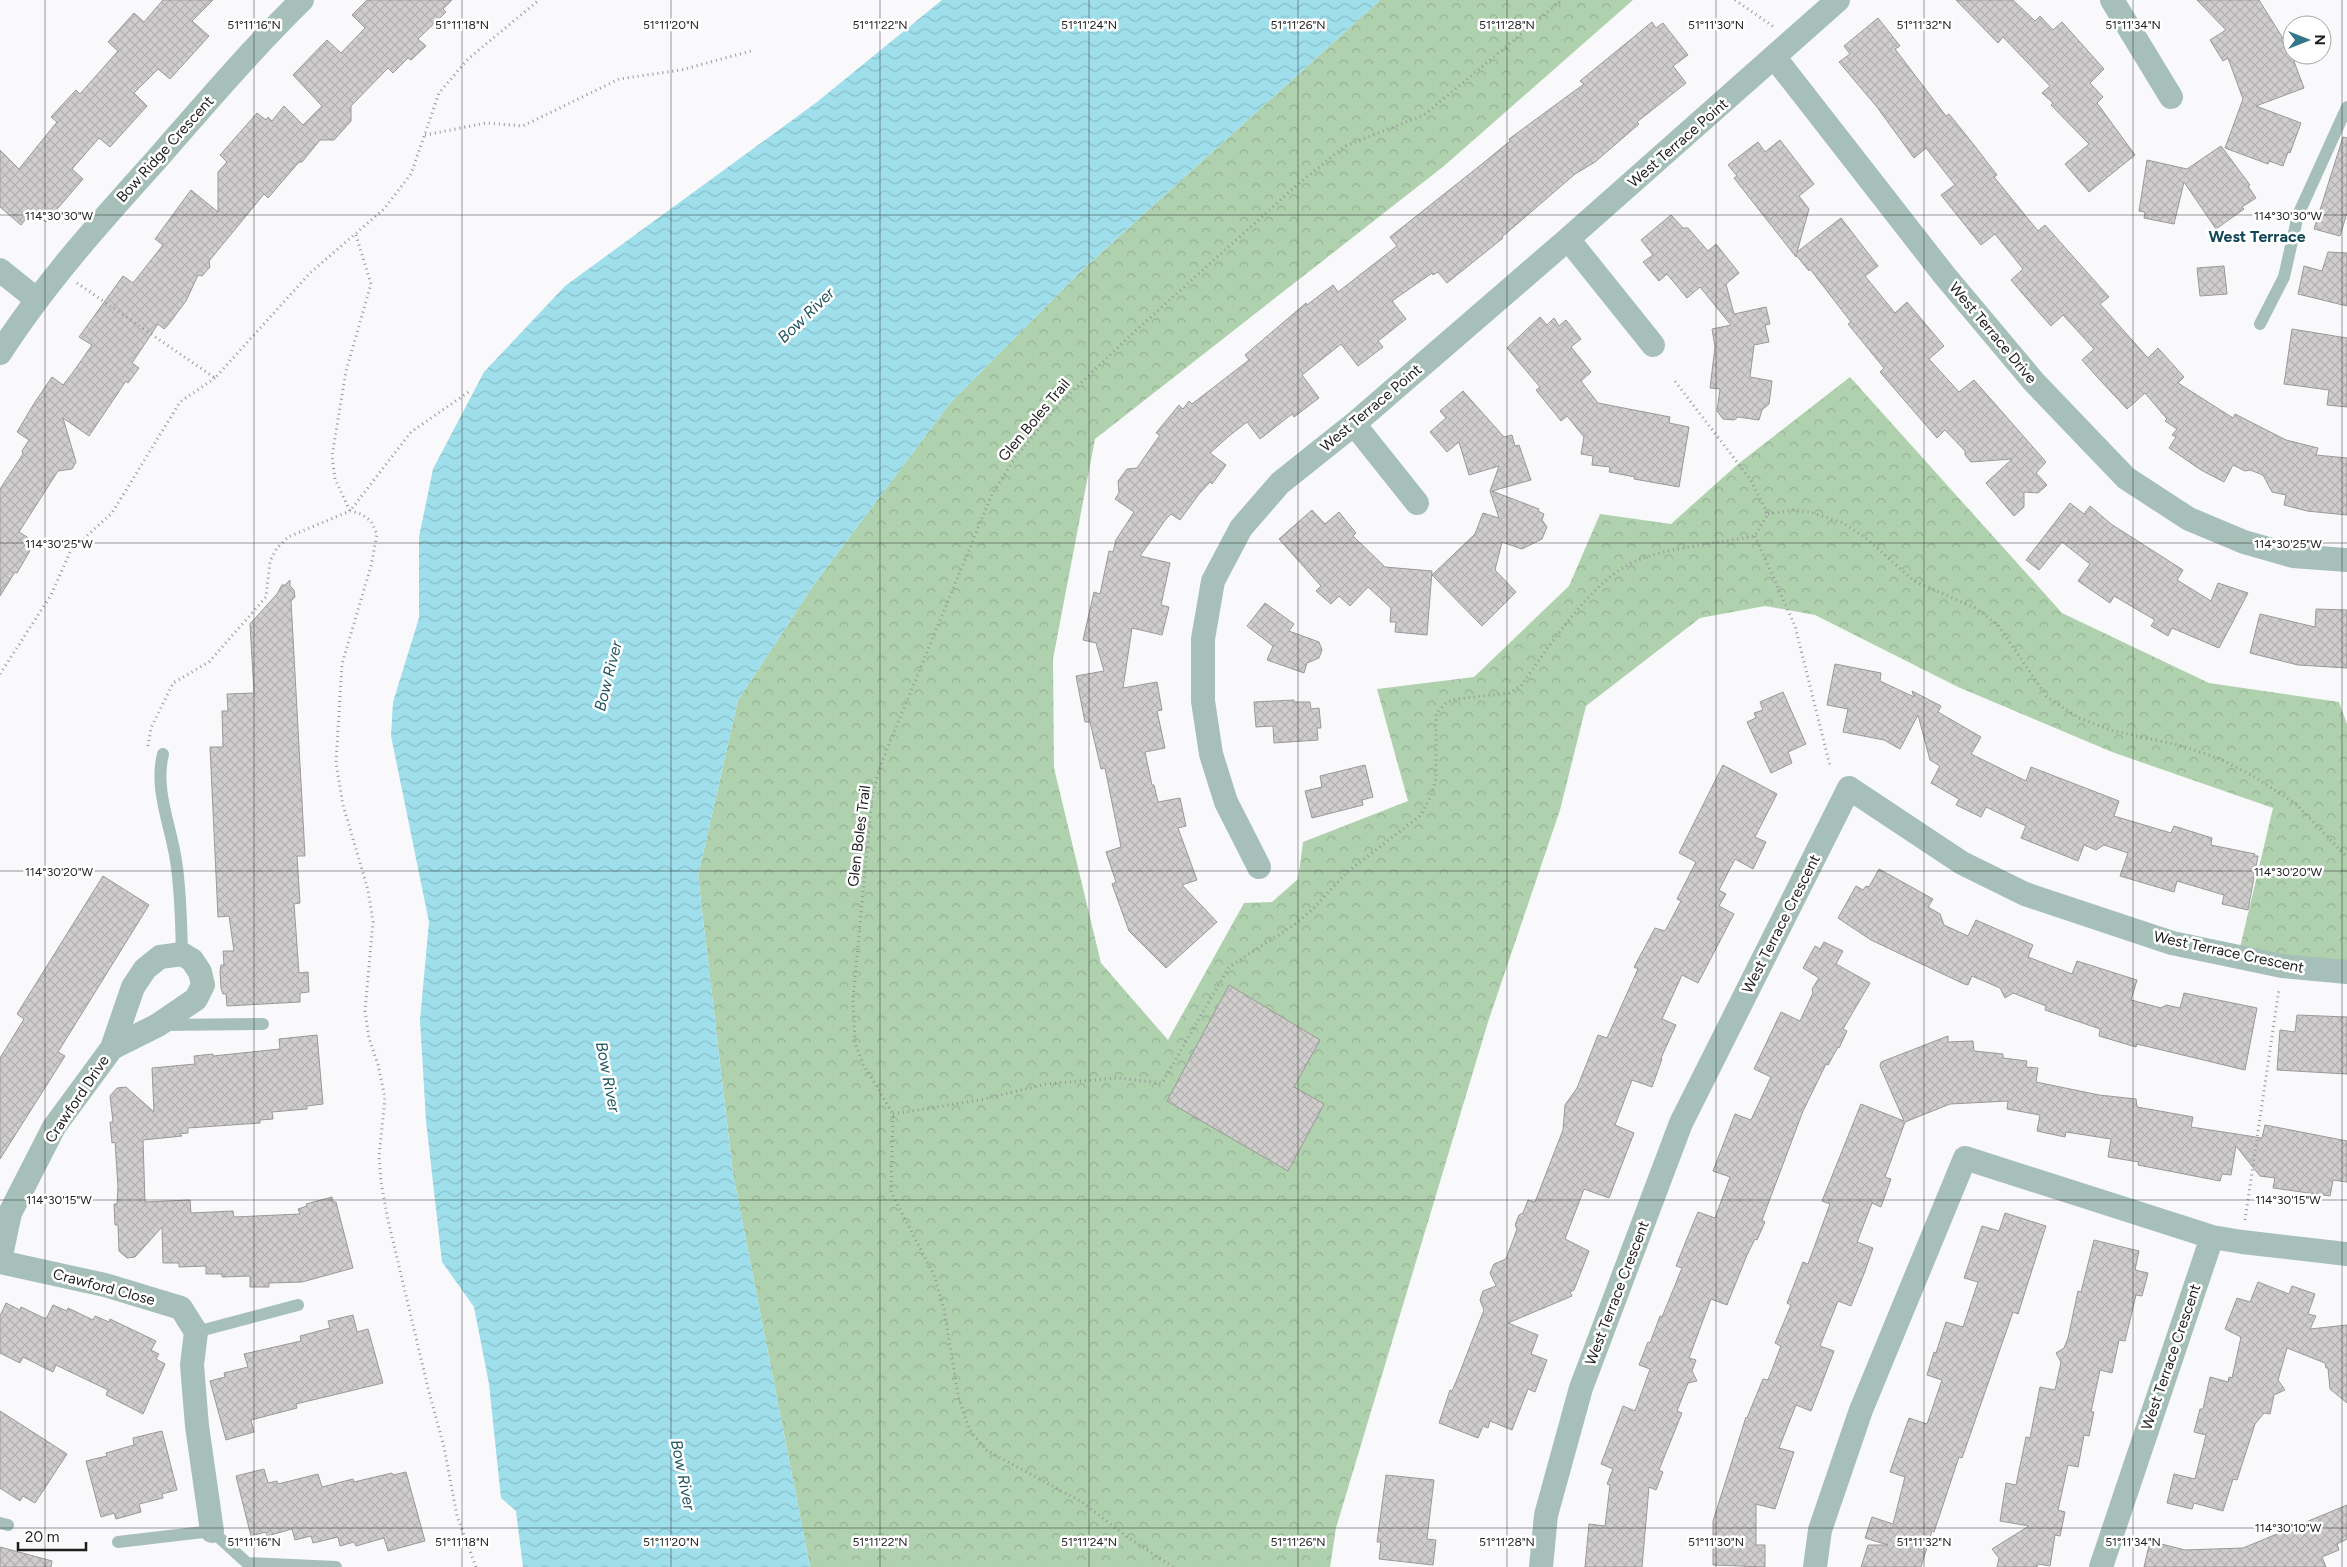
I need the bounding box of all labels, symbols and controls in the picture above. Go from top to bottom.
north arrow [2282,15,2332,65]
text: 51°11'16"N [227,18,281,32]
text: 51°11'18"N [435,18,489,32]
text: 51°11'20"N [643,18,699,32]
text: 51°11'22"N [852,18,908,32]
text: 51°11'24"N [1061,18,1117,32]
text: 51°11'26"N [1270,18,1326,32]
text: 51°11'28"N [1479,18,1535,32]
text: 51°11'30"N [1688,18,1744,32]
text: 51°11'32"N [1897,18,1951,32]
text: 51°11'34"N [2105,18,2161,32]
text: N [2311,35,2328,45]
street label: Bow Ridge Crescent [113,92,218,206]
street label: West Terrace Point [1624,95,1732,191]
text: 114°30'30"W [25,209,93,223]
text: 114°30'30"W [2254,209,2322,223]
district label: West Terrace [2208,227,2306,246]
street label: West Terrace Drive [1945,279,2041,387]
water label: Bow River [774,283,839,347]
street label: West Terrace Point [1317,360,1425,456]
street label: Glen Boles Trail [994,375,1074,465]
text: 114°30'25"W [25,537,93,551]
text: 114°30'25"W [2254,537,2322,551]
water label: Bow River [590,638,626,713]
street label: Glen Boles Trail [844,784,874,888]
street label: West Terrace Crescent [1738,851,1824,996]
text: 114°30'20"W [25,865,94,879]
text: 114°30'20"W [2254,865,2323,879]
street label: West Terrace Crescent [2152,927,2306,977]
water label: Bow River [592,1040,624,1114]
street label: Crawford Drive [41,1052,113,1146]
text: 114°30'15"W [26,1193,92,1207]
text: 114°30'15"W [2255,1193,2321,1207]
street label: West Terrace Crescent [1581,1218,1653,1368]
street label: Crawford Close [51,1265,157,1309]
street label: West Terrace Crescent [2138,1281,2205,1432]
water label: Bow River [667,1438,699,1512]
scale bar [18,1520,85,1552]
text: 114°30'10"W [2255,1521,2322,1535]
text: 20 m [25,1528,59,1546]
text: 51°11'16"N [227,1535,281,1549]
text: 51°11'18"N [435,1535,489,1549]
text: 51°11'20"N [643,1535,699,1549]
text: 51°11'22"N [852,1535,908,1549]
text: 51°11'24"N [1061,1535,1117,1549]
text: 51°11'26"N [1270,1535,1326,1549]
text: 51°11'28"N [1479,1535,1535,1549]
text: 51°11'30"N [1688,1535,1744,1549]
text: 51°11'32"N [1897,1535,1951,1549]
text: 51°11'34"N [2105,1535,2161,1549]

